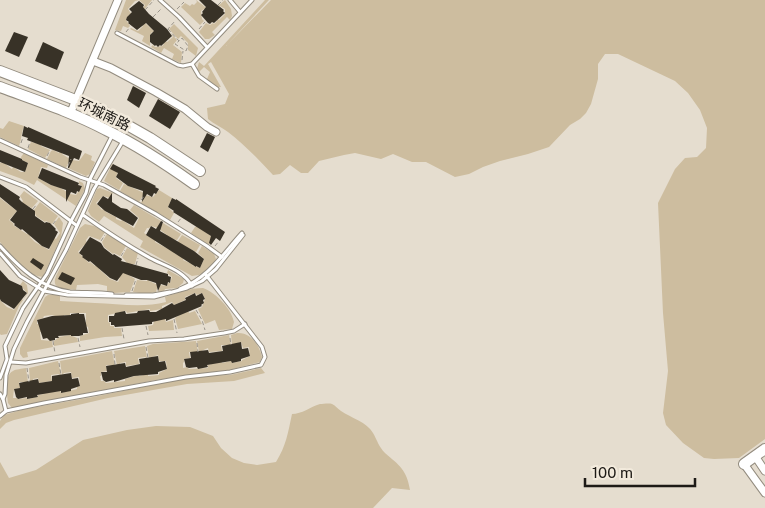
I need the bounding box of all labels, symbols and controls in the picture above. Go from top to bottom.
street label: 环城南路 [75,95,133,133]
scale bar [585,456,695,488]
text: 100 m [592,464,633,481]

